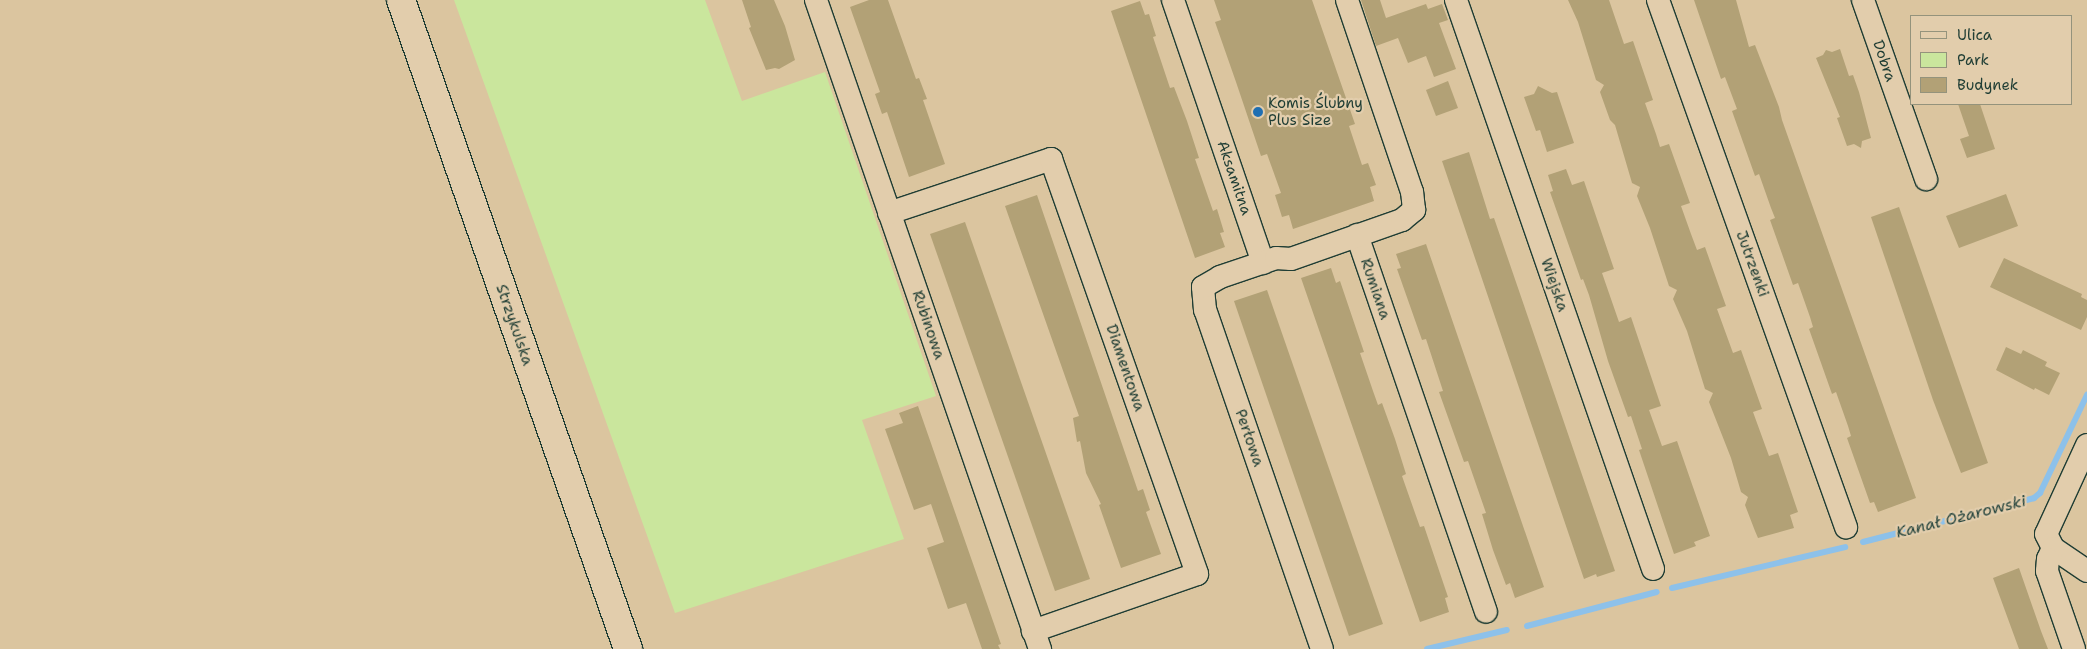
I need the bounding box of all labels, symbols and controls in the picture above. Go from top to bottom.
legend [1910,15,2072,105]
text: Ulica [1957,25,1992,45]
street label: Dobra [1869,38,1899,84]
text: Park [1957,50,1989,70]
text: Budynek [1957,75,2018,95]
place label: Komis Ślubny Plus Size [1268,94,1363,129]
marker: Komis Ślubny Plus Size [1252,106,1264,118]
street label: Aksamitna [1213,138,1255,218]
street label: Jutrzenki [1732,229,1772,299]
street label: Rumiana [1356,256,1394,322]
street label: Wiejska [1537,256,1571,314]
street label: Strzykulska [492,282,536,368]
street label: Rubinowa [908,288,948,362]
street label: Diamentowa [1102,322,1148,414]
street label: Perłowa [1231,407,1267,469]
water label: Kanał Ożarowski [1894,492,2028,542]

